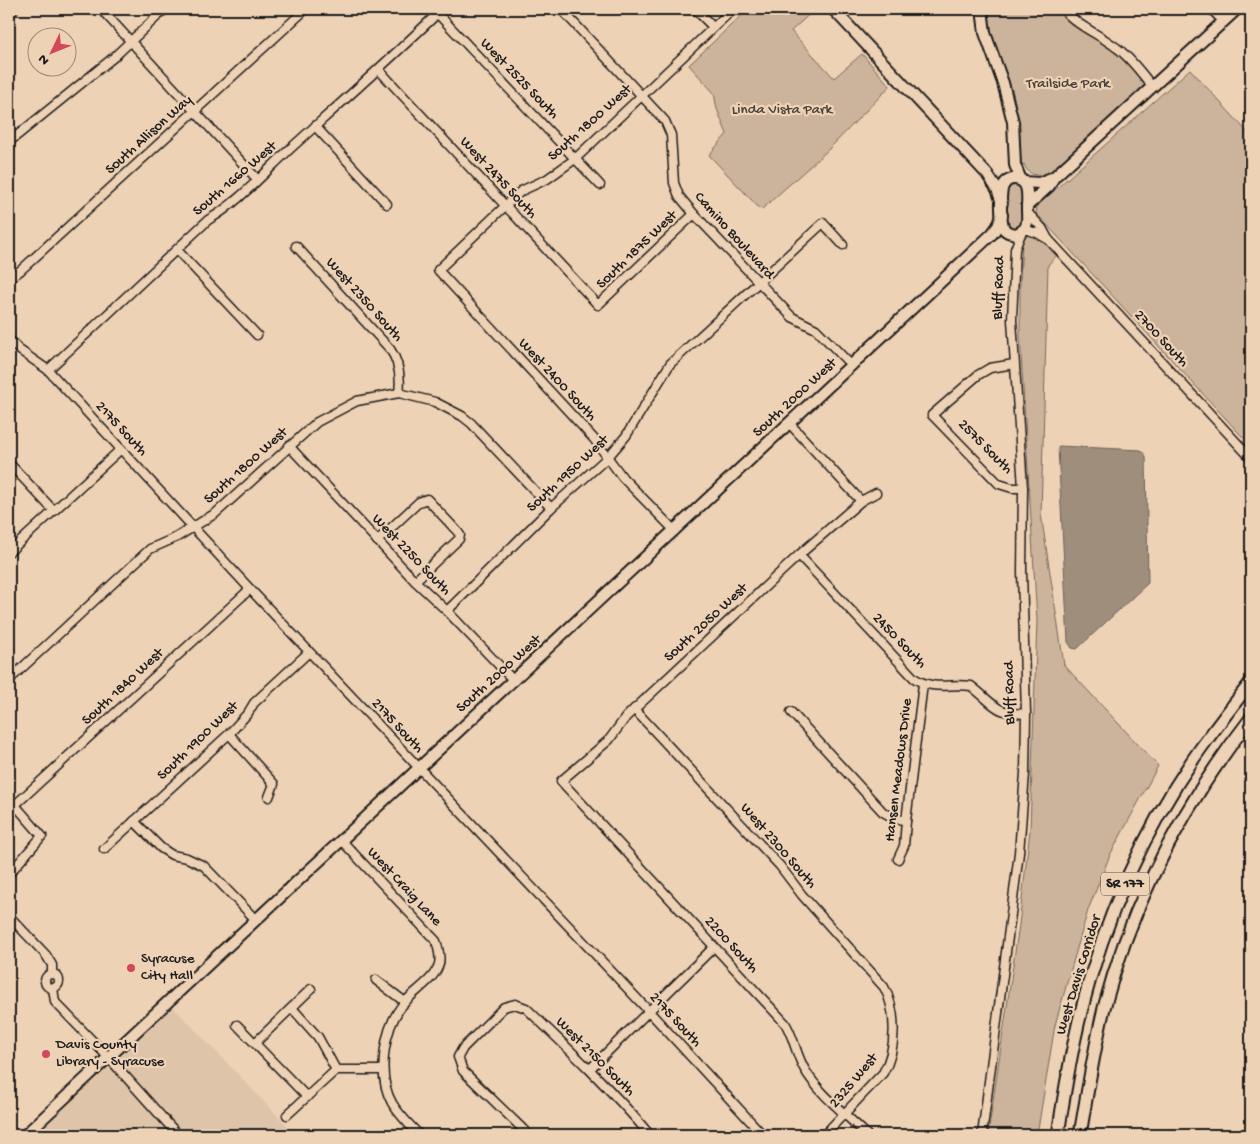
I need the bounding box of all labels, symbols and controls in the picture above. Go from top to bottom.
north arrow [28,28,78,78]
street label: West 2525 South [476,35,562,123]
text: N [35,50,54,68]
park label: Trailside Park [1025,75,1111,93]
street label: South 1800 West [544,79,637,165]
street label: South Allison Way [102,91,197,179]
park label: Linda Vista Park [732,101,833,119]
street label: West 2475 South [455,133,541,223]
street label: South 1660 West [189,137,282,220]
street label: Camino Boulevard [690,189,779,284]
street label: South 1875 West [593,206,682,293]
street label: West 2350 South [322,254,406,346]
street label: Bluff Road [989,255,1009,321]
street label: 2700 South [1130,307,1192,371]
street label: West 2400 South [514,335,600,425]
street label: South 2000 West [749,353,842,441]
street label: 2175 South [91,398,151,460]
street label: 2575 South [954,416,1016,478]
street label: South 1800 West [200,422,293,508]
street label: South 1950 West [523,430,614,516]
street label: West 2250 South [368,511,454,599]
street label: South 2050 West [661,578,753,666]
street label: 2450 South [868,609,930,673]
street label: South 2000 West [453,630,547,717]
street label: South 1840 West [78,643,169,729]
street label: Bluff Road [1000,660,1020,726]
street label: 2175 South [367,695,427,757]
street label: South 1900 West [154,696,244,784]
street label: Hansen Meadows Drive [881,697,917,843]
street label: West 2300 South [736,800,820,892]
street label: West Craig Lane [363,844,445,930]
road number: SR 177 [1101,872,1149,896]
street label: West Davis Corridor [1052,911,1106,1037]
street label: 2200 South [700,913,762,977]
place label: Syracuse City Hall [141,950,195,985]
marker: Syracuse City Hall [125,962,137,974]
street label: 2175 South [645,989,705,1051]
street label: West 2150 South [552,1014,638,1100]
place label: Davis County Library - Syracuse [55,1036,164,1071]
marker: Davis County Library - Syracuse [40,1048,52,1060]
street label: 2325 West [826,1048,883,1112]

